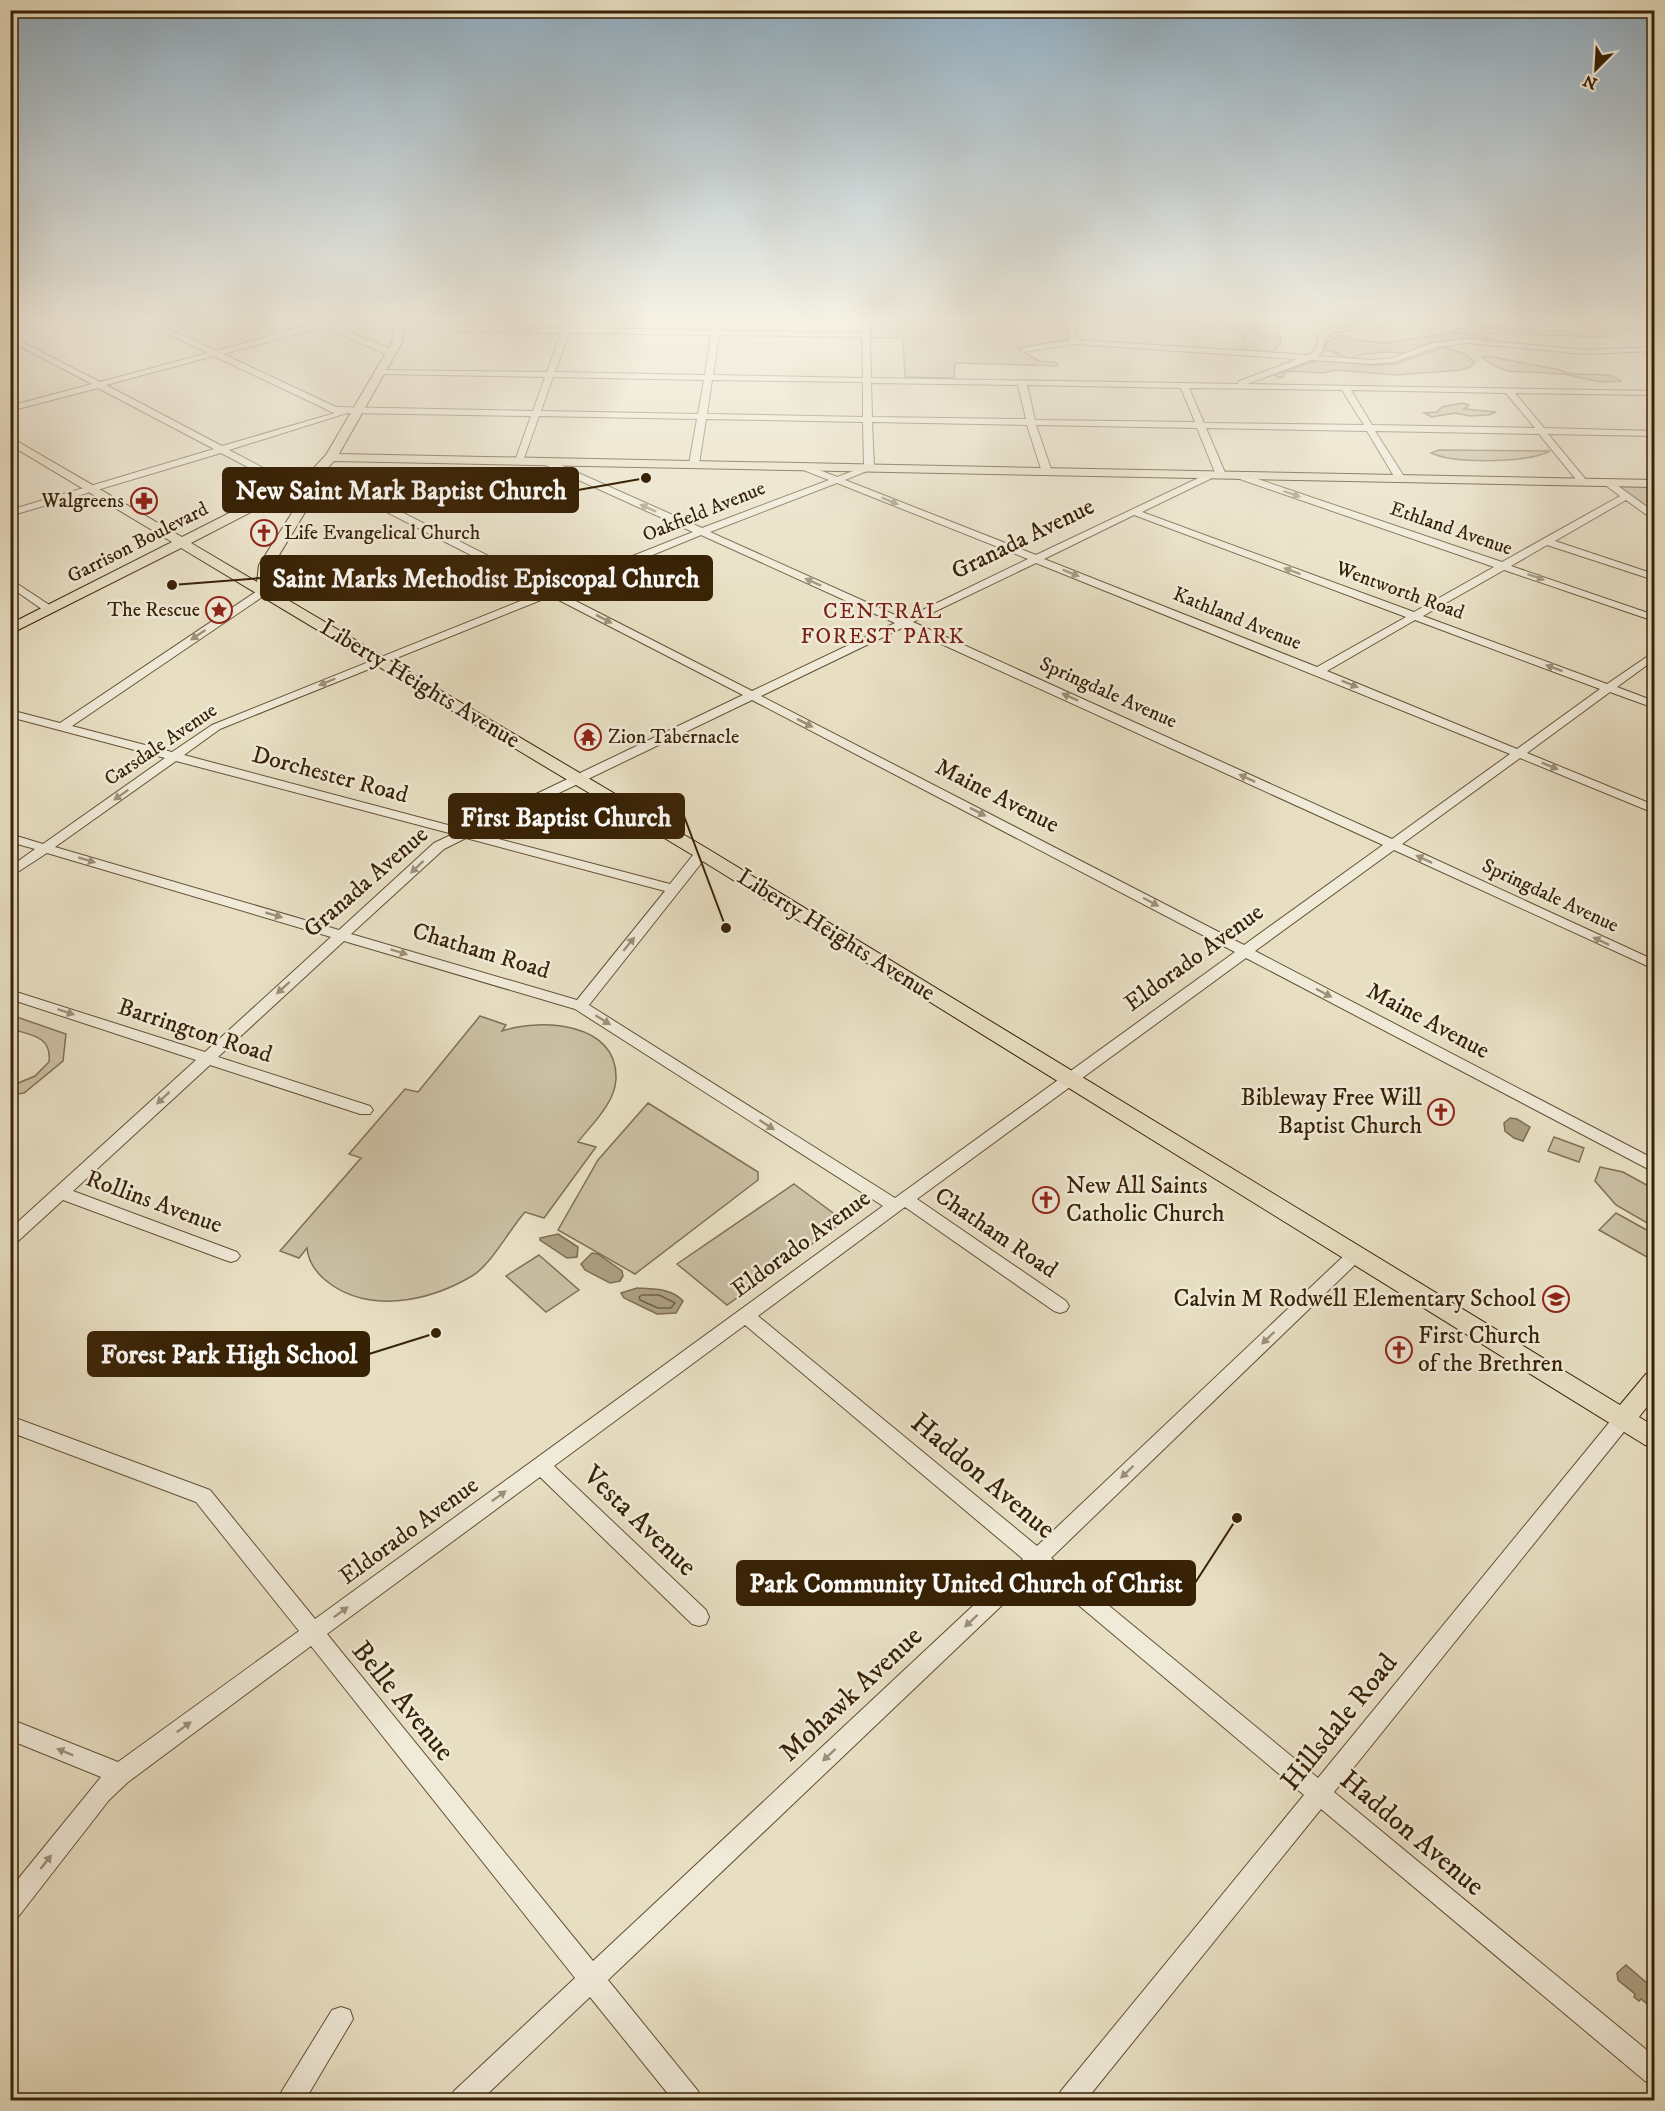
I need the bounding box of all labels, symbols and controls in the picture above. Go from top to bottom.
north arrow [1566,39,1626,99]
text: N [1580,70,1600,94]
callout: New Saint Mark Baptist Church [223,468,578,512]
text: New Saint Mark Baptist Church [235,475,567,508]
street label: Oakfield Avenue [639,476,769,548]
pharmacy icon: Walgreens [129,486,159,516]
place label: Walgreens [41,489,124,514]
one-way arrow [1283,490,1301,499]
street label: Granada Avenue [947,491,1099,586]
one-way arrow [881,496,899,506]
street label: Ethland Avenue [1386,496,1516,562]
street label: Garrison Boulevard [63,497,213,589]
one-way arrow [639,503,656,512]
church icon: Life Evangelical Church [249,518,279,548]
place label: Life Evangelical Church [284,521,481,546]
callout: Saint Marks Methodist Episcopal Church [261,556,712,600]
street label: Wentworth Road [1331,556,1468,626]
text: Saint Marks Methodist Episcopal Church [272,563,700,596]
one-way arrow [1283,565,1301,575]
one-way arrow [1063,568,1081,578]
one-way arrow [1527,573,1545,583]
one-way arrow [803,577,821,587]
street label: Kathland Avenue [1169,582,1305,656]
place icon: The Rescue [204,595,234,625]
place label: The Rescue [107,598,200,623]
district label: CENTRAL FOREST PARK [801,598,965,650]
street label: Liberty Heights Avenue [315,612,525,756]
one-way arrow [596,614,613,624]
one-way arrow [190,629,206,640]
street label: Springdale Avenue [1035,652,1181,734]
one-way arrow [1545,662,1563,672]
one-way arrow [317,678,335,688]
one-way arrow [1341,680,1359,689]
one-way arrow [1060,692,1078,702]
street label: Carsdale Avenue [100,698,222,792]
one-way arrow [797,718,814,728]
temple icon: Zion Tabernacle [573,722,603,752]
place label: Zion Tabernacle [608,725,739,750]
street label: Dorchester Road [249,740,411,810]
street label: Maine Avenue [930,752,1064,840]
one-way arrow [1541,762,1559,771]
one-way arrow [1239,773,1256,782]
one-way arrow [114,788,129,800]
callout: First Baptist Church [449,794,684,838]
text: First Baptist Church [461,802,672,835]
one-way arrow [970,807,987,817]
street label: Granada Avenue [298,820,434,944]
street label: Springdale Avenue [1478,853,1622,939]
one-way arrow [1416,855,1433,864]
one-way arrow [78,856,96,865]
one-way arrow [409,860,424,874]
street label: Liberty Heights Avenue [731,862,941,1008]
street label: Eldorado Avenue [1118,897,1270,1019]
one-way arrow [1143,897,1160,907]
one-way arrow [265,911,283,920]
street label: Chatham Road [409,916,553,986]
one-way arrow [623,936,636,952]
one-way arrow [1592,936,1610,946]
one-way arrow [390,948,408,957]
street label: Maine Avenue [1361,976,1495,1066]
one-way arrow [276,981,291,995]
one-way arrow [1316,988,1333,998]
street label: Barrington Road [114,992,276,1070]
one-way arrow [57,1008,75,1018]
one-way arrow [594,1015,611,1026]
place label: Bibleway Free Will Baptist Church [1241,1083,1423,1141]
one-way arrow [156,1091,170,1105]
church icon: Bibleway Free Will Baptist Church [1426,1097,1456,1127]
one-way arrow [759,1119,775,1130]
street label: Rollins Avenue [82,1163,226,1241]
place label: New All Saints Catholic Church [1066,1171,1225,1229]
street label: Chatham Road [929,1181,1063,1285]
street label: Eldorado Avenue [725,1183,877,1305]
church icon: New All Saints Catholic Church [1031,1185,1061,1215]
place label: Calvin M Rodwell Elementary School [1173,1284,1537,1314]
school or university icon: Calvin M Rodwell Elementary School [1541,1284,1571,1314]
place label: First Church of the Brethren [1418,1321,1564,1379]
one-way arrow [1261,1331,1276,1345]
callout: Forest Park High School [88,1332,369,1376]
church icon: First Church of the Brethren [1384,1335,1414,1365]
text: Forest Park High School [101,1339,358,1372]
street label: Haddon Avenue [903,1405,1063,1547]
street label: Vesta Avenue [575,1457,704,1584]
one-way arrow [1121,1465,1135,1479]
street label: Eldorado Avenue [333,1470,485,1592]
one-way arrow [491,1491,506,1503]
callout: Park Community United Church of Christ [737,1561,1195,1605]
text: Park Community United Church of Christ [749,1568,1183,1601]
one-way arrow [334,1606,349,1618]
one-way arrow [964,1614,978,1628]
street label: Mohawk Avenue [772,1619,930,1769]
street label: Belle Avenue [344,1634,462,1768]
street label: Hillsdale Road [1273,1646,1405,1798]
one-way arrow [176,1720,192,1733]
one-way arrow [56,1747,74,1757]
one-way arrow [823,1748,837,1762]
street label: Haddon Avenue [1332,1762,1492,1904]
one-way arrow [40,1855,52,1870]

